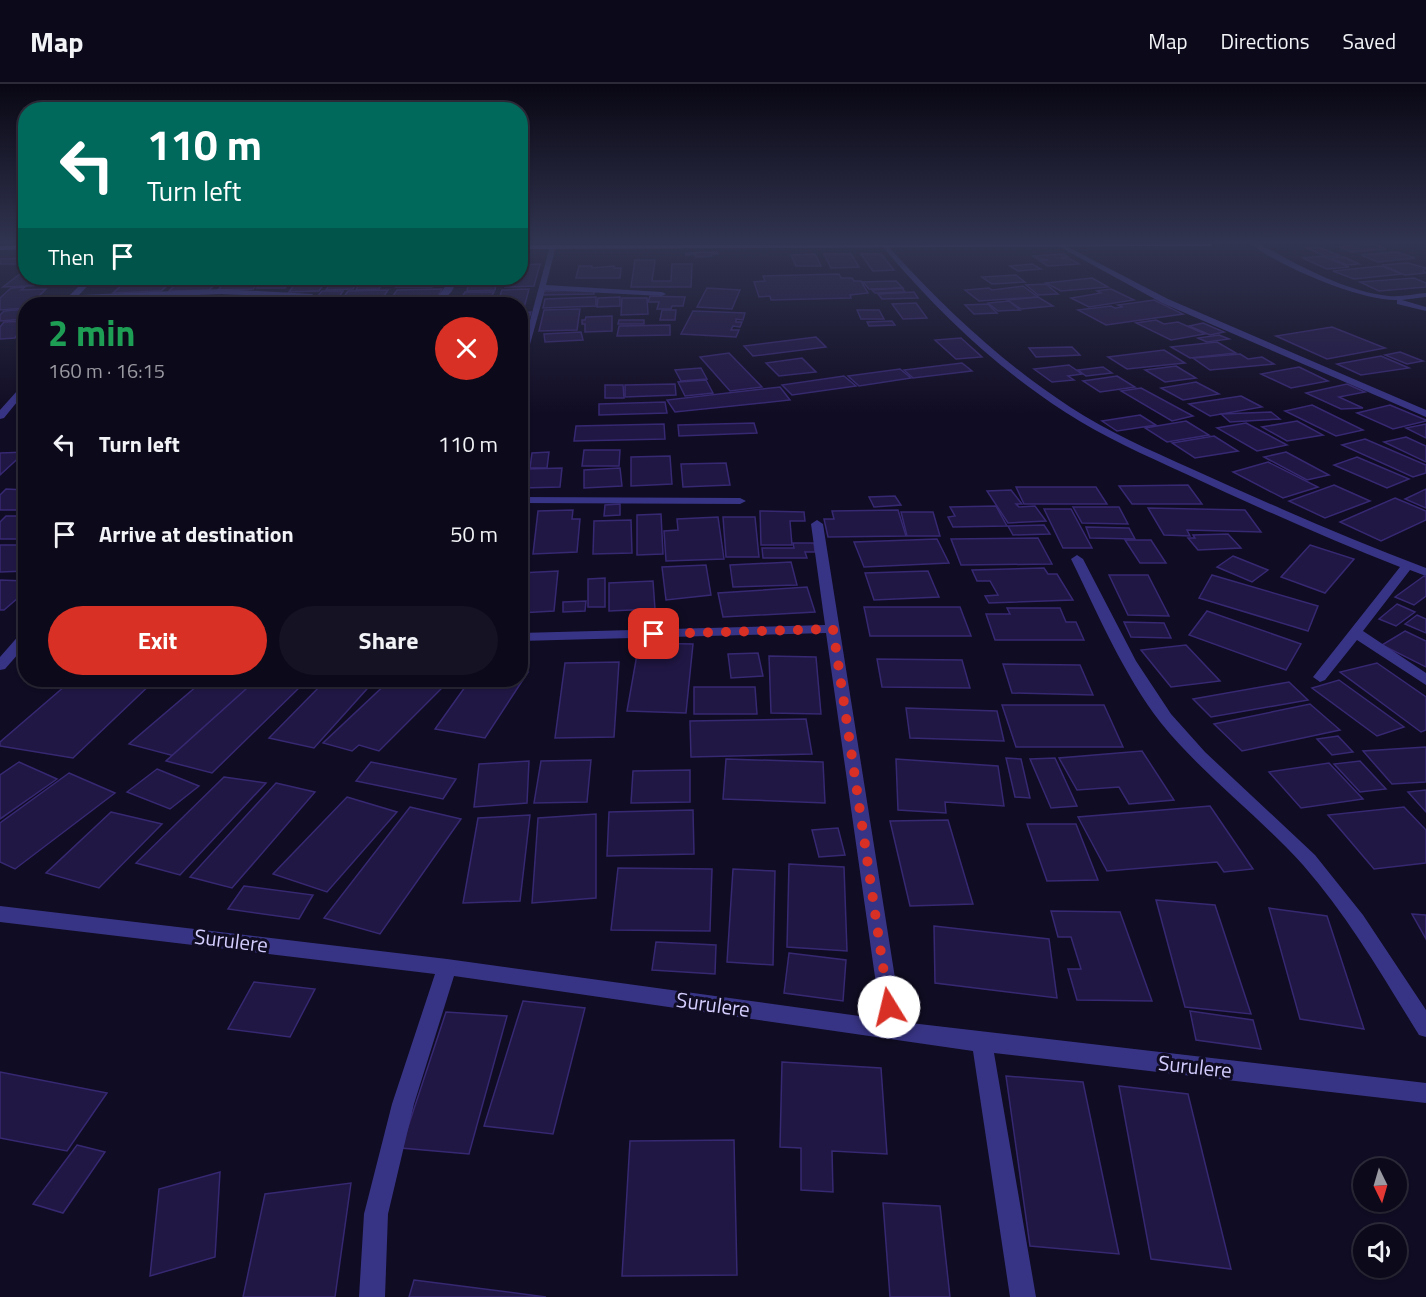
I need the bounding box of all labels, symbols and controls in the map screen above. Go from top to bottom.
text: Map [30,20,84,63]
text: Map [1148,25,1188,57]
text: Directions [1221,25,1310,57]
text: Saved [1343,25,1396,57]
text: 110 m [147,112,262,176]
icon: left [48,126,126,204]
text: Turn left [147,170,241,211]
text: Then [48,240,94,274]
icon: arrive [106,240,139,273]
text: 2 min [48,305,135,360]
button: close [435,317,498,380]
text: 160 m · 16:15 [48,355,165,386]
text: Turn left [99,427,180,461]
text: 110 m [438,427,498,461]
icon: left [48,428,81,461]
text: Arrive at destination [99,517,294,551]
text: 50 m [450,517,498,551]
icon: arrive [48,518,81,551]
button: Exit [48,606,267,675]
button: Share [279,606,498,675]
pin [628,608,679,659]
icon: arrive [637,617,670,650]
street label: Surulere [192,920,270,960]
position arrow [857,975,921,1039]
street label: Surulere [674,983,752,1025]
street label: Surulere [1157,1046,1234,1086]
north arrow [1353,1158,1407,1212]
map controls [1353,1158,1407,1278]
button: sound [1353,1224,1407,1278]

